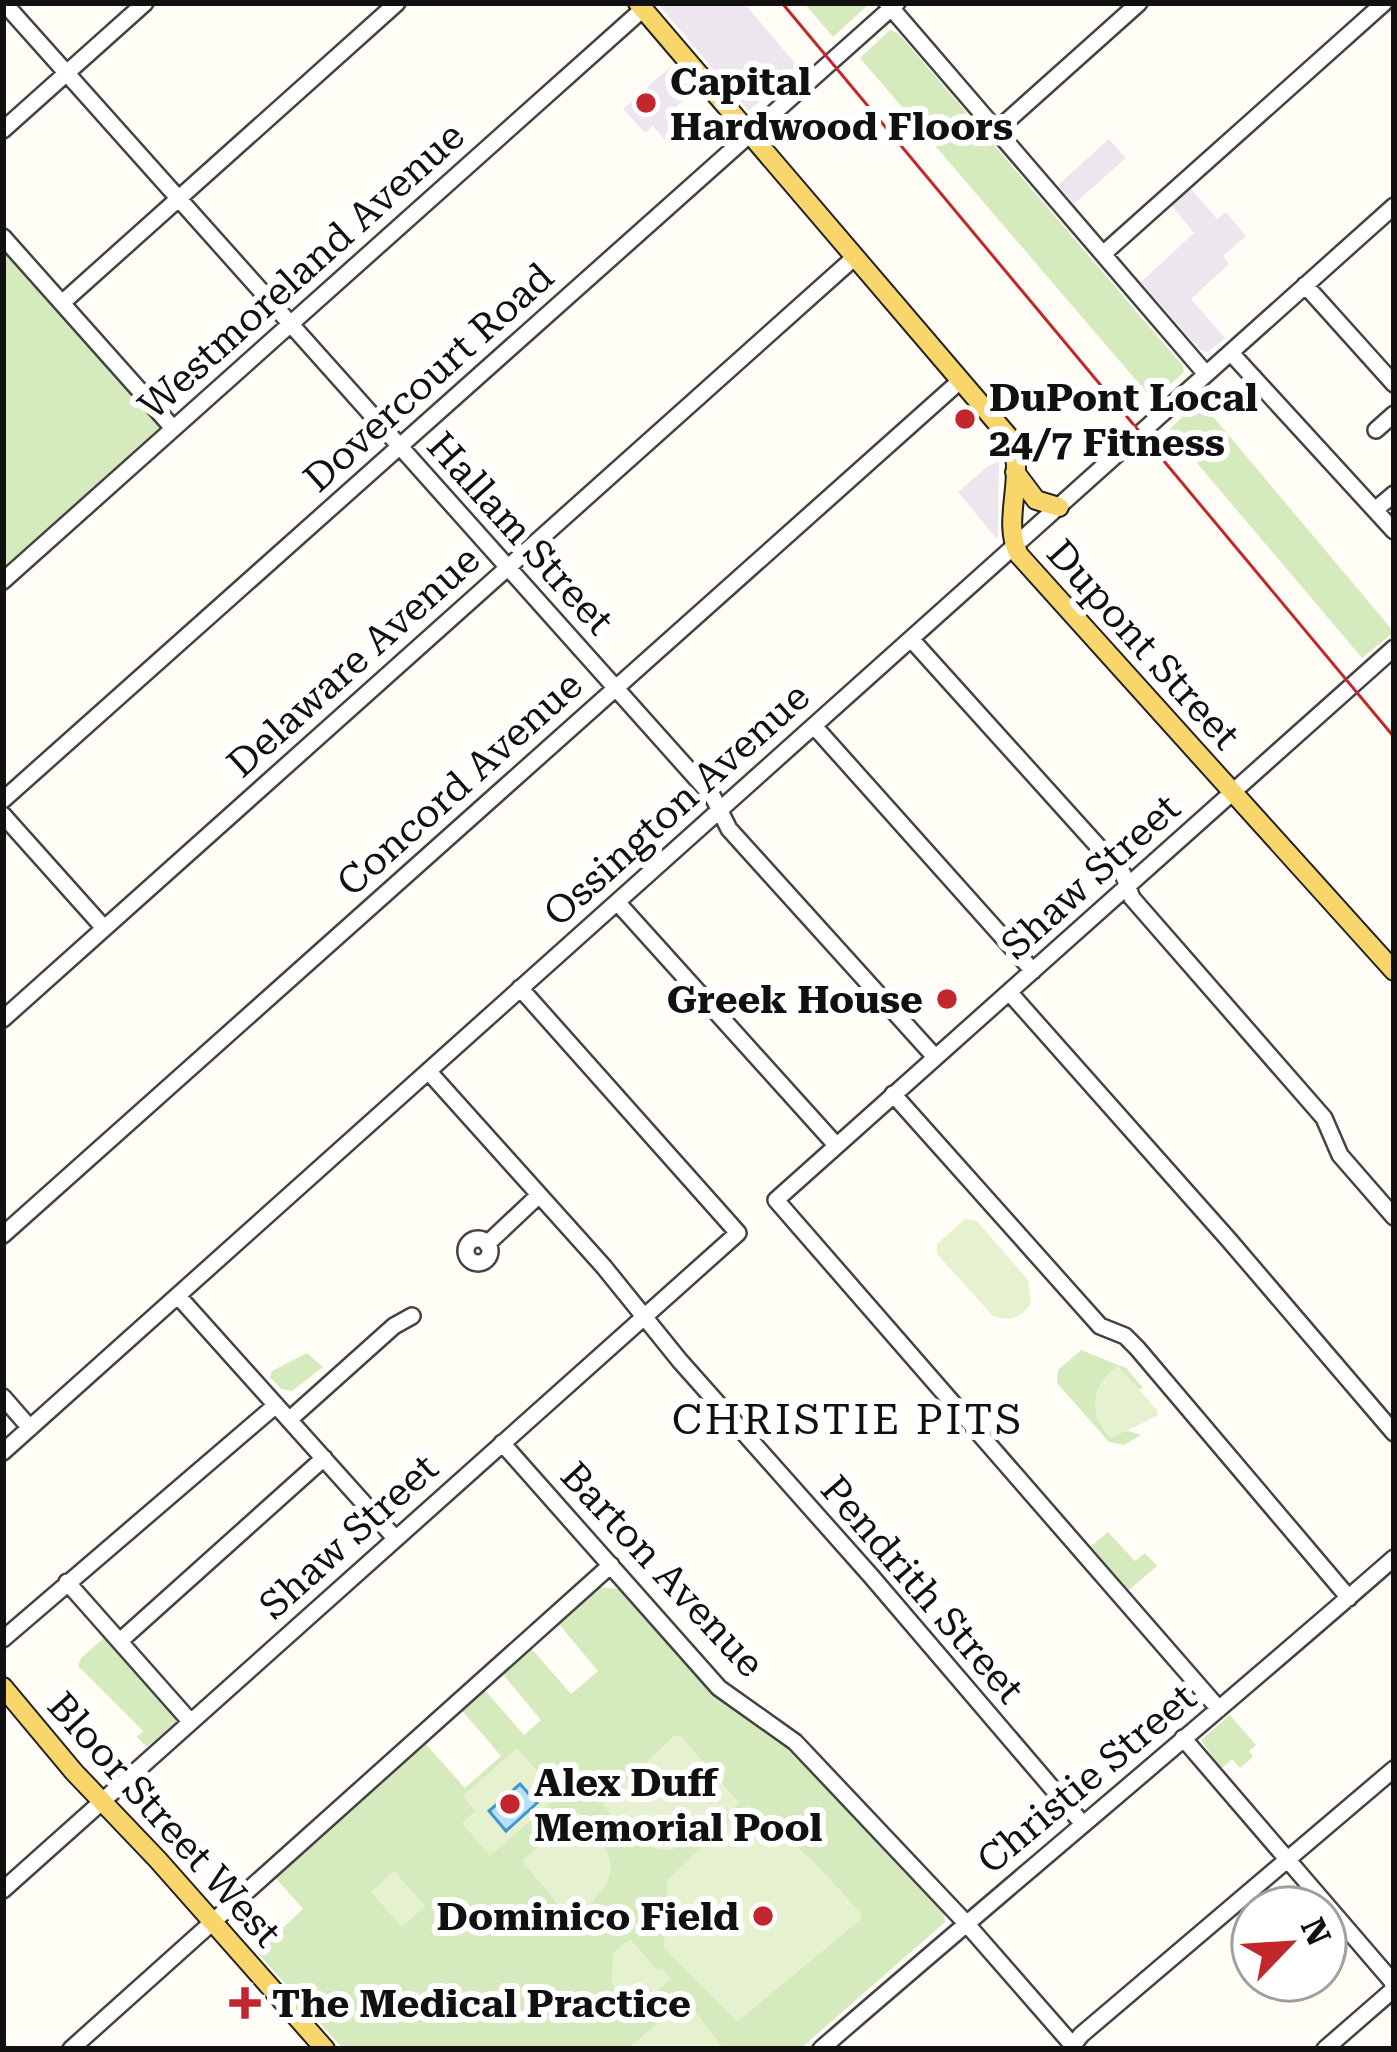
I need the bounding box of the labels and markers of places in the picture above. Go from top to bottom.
place label: Capital Hardwood Floors [670,59,1013,150]
marker: Capital Hardwood Floors [633,90,659,116]
place label: DuPont Local 24/7 Fitness [989,375,1258,466]
marker: DuPont Local 24/7 Fitness [952,406,978,432]
place label: Greek House [667,977,923,1023]
marker: Greek House [934,986,960,1012]
place label: Alex Duff Memorial Pool [534,1760,823,1851]
marker: Alex Duff Memorial Pool [497,1791,523,1817]
place label: Dominico Field [436,1894,739,1940]
marker: Dominico Field [750,1903,776,1929]
place label: The Medical Practice [272,1981,691,2027]
marker: The Medical Practice [229,1987,261,2019]

